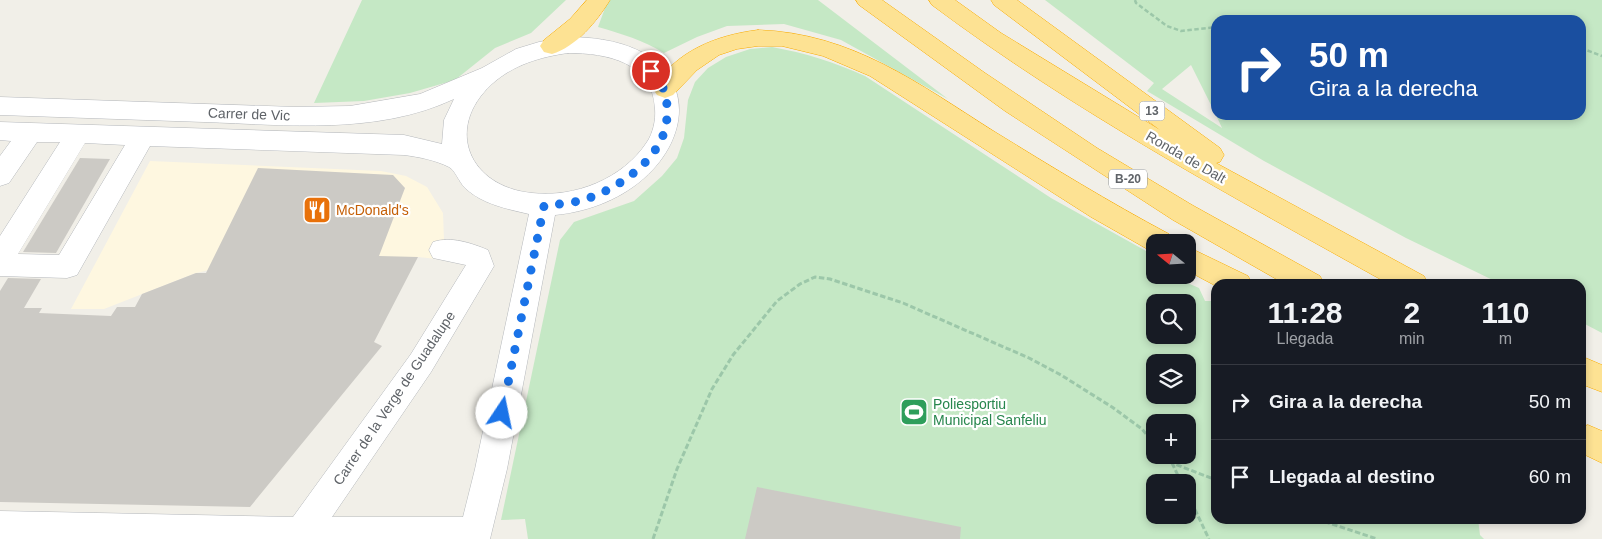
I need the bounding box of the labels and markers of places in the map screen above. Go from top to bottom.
pin [630,50,672,92]
restaurant icon: McDonald's [302,195,332,225]
place label: McDonald's [336,202,409,218]
place label: Poliesportiu Municipal Sanfeliu [933,396,1047,428]
sports icon: Poliesportiu Municipal Sanfeliu [899,397,929,427]

